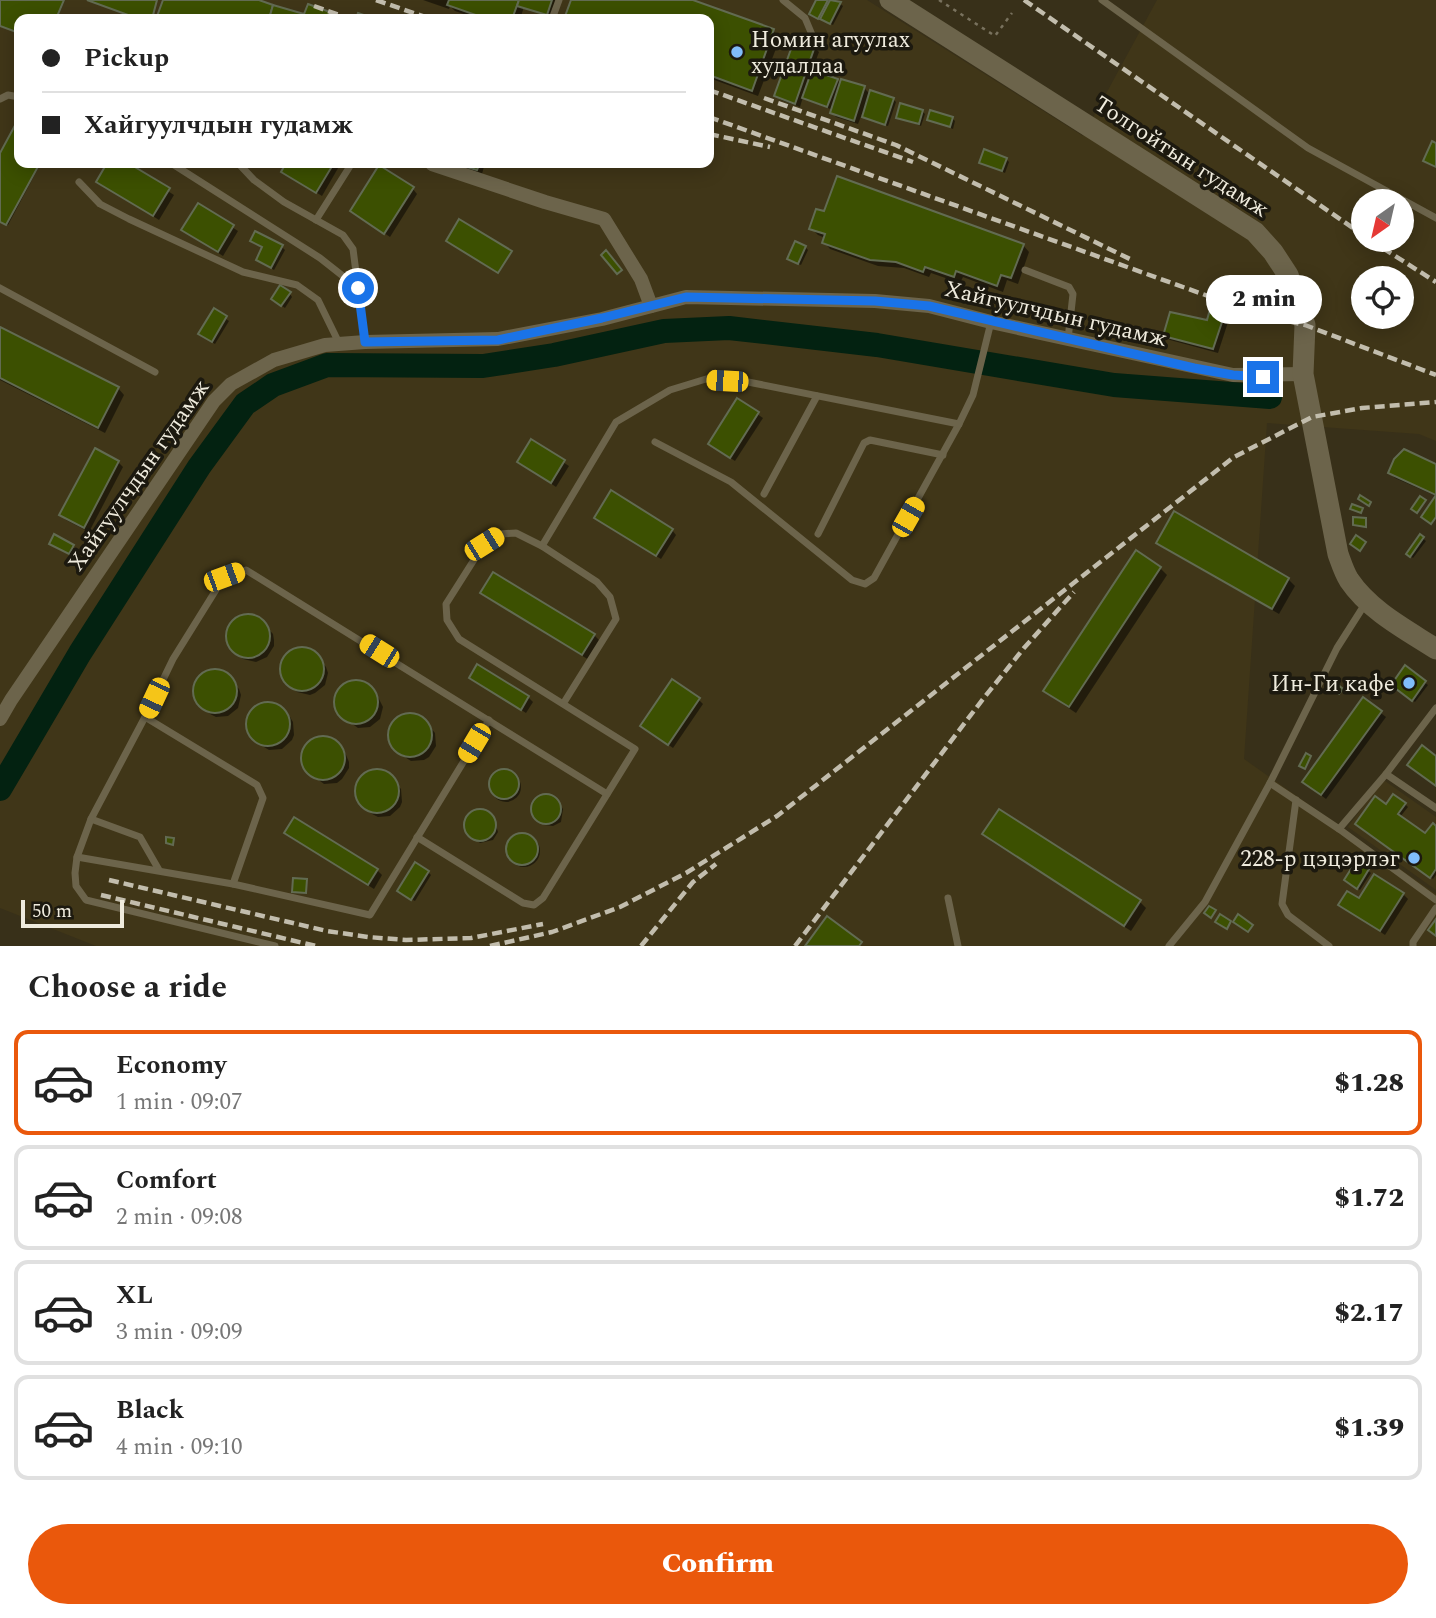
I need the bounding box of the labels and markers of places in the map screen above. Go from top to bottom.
place label: Номин агуулах худалдаа [751,23,910,84]
marker: Номин агуулах худалдаа [729,44,745,60]
place label: Ин-Ги кафе [1271,667,1395,702]
marker: Ин-Ги кафе [1401,675,1417,691]
place label: 228-р цэцэрлэг [1240,842,1400,877]
marker: 228-р цэцэрлэг [1406,850,1422,866]

